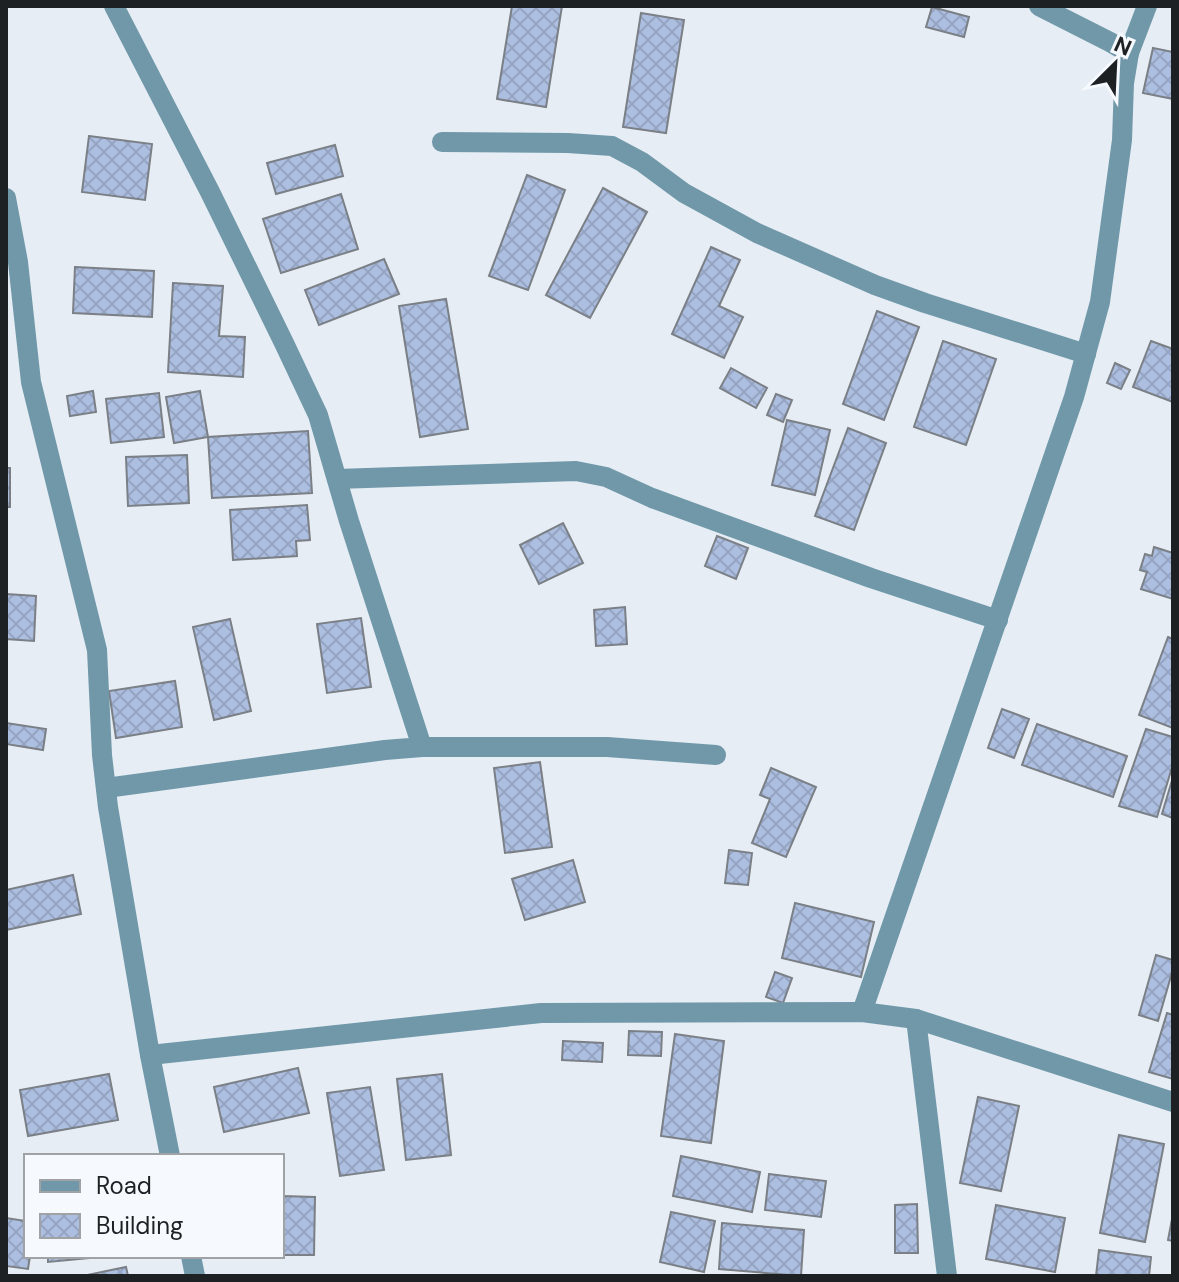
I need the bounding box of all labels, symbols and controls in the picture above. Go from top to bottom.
north arrow [1075,24,1155,104]
text: N [1110,30,1136,63]
legend [24,1154,284,1258]
text: Road [96,1170,152,1201]
text: Building [96,1210,183,1241]

